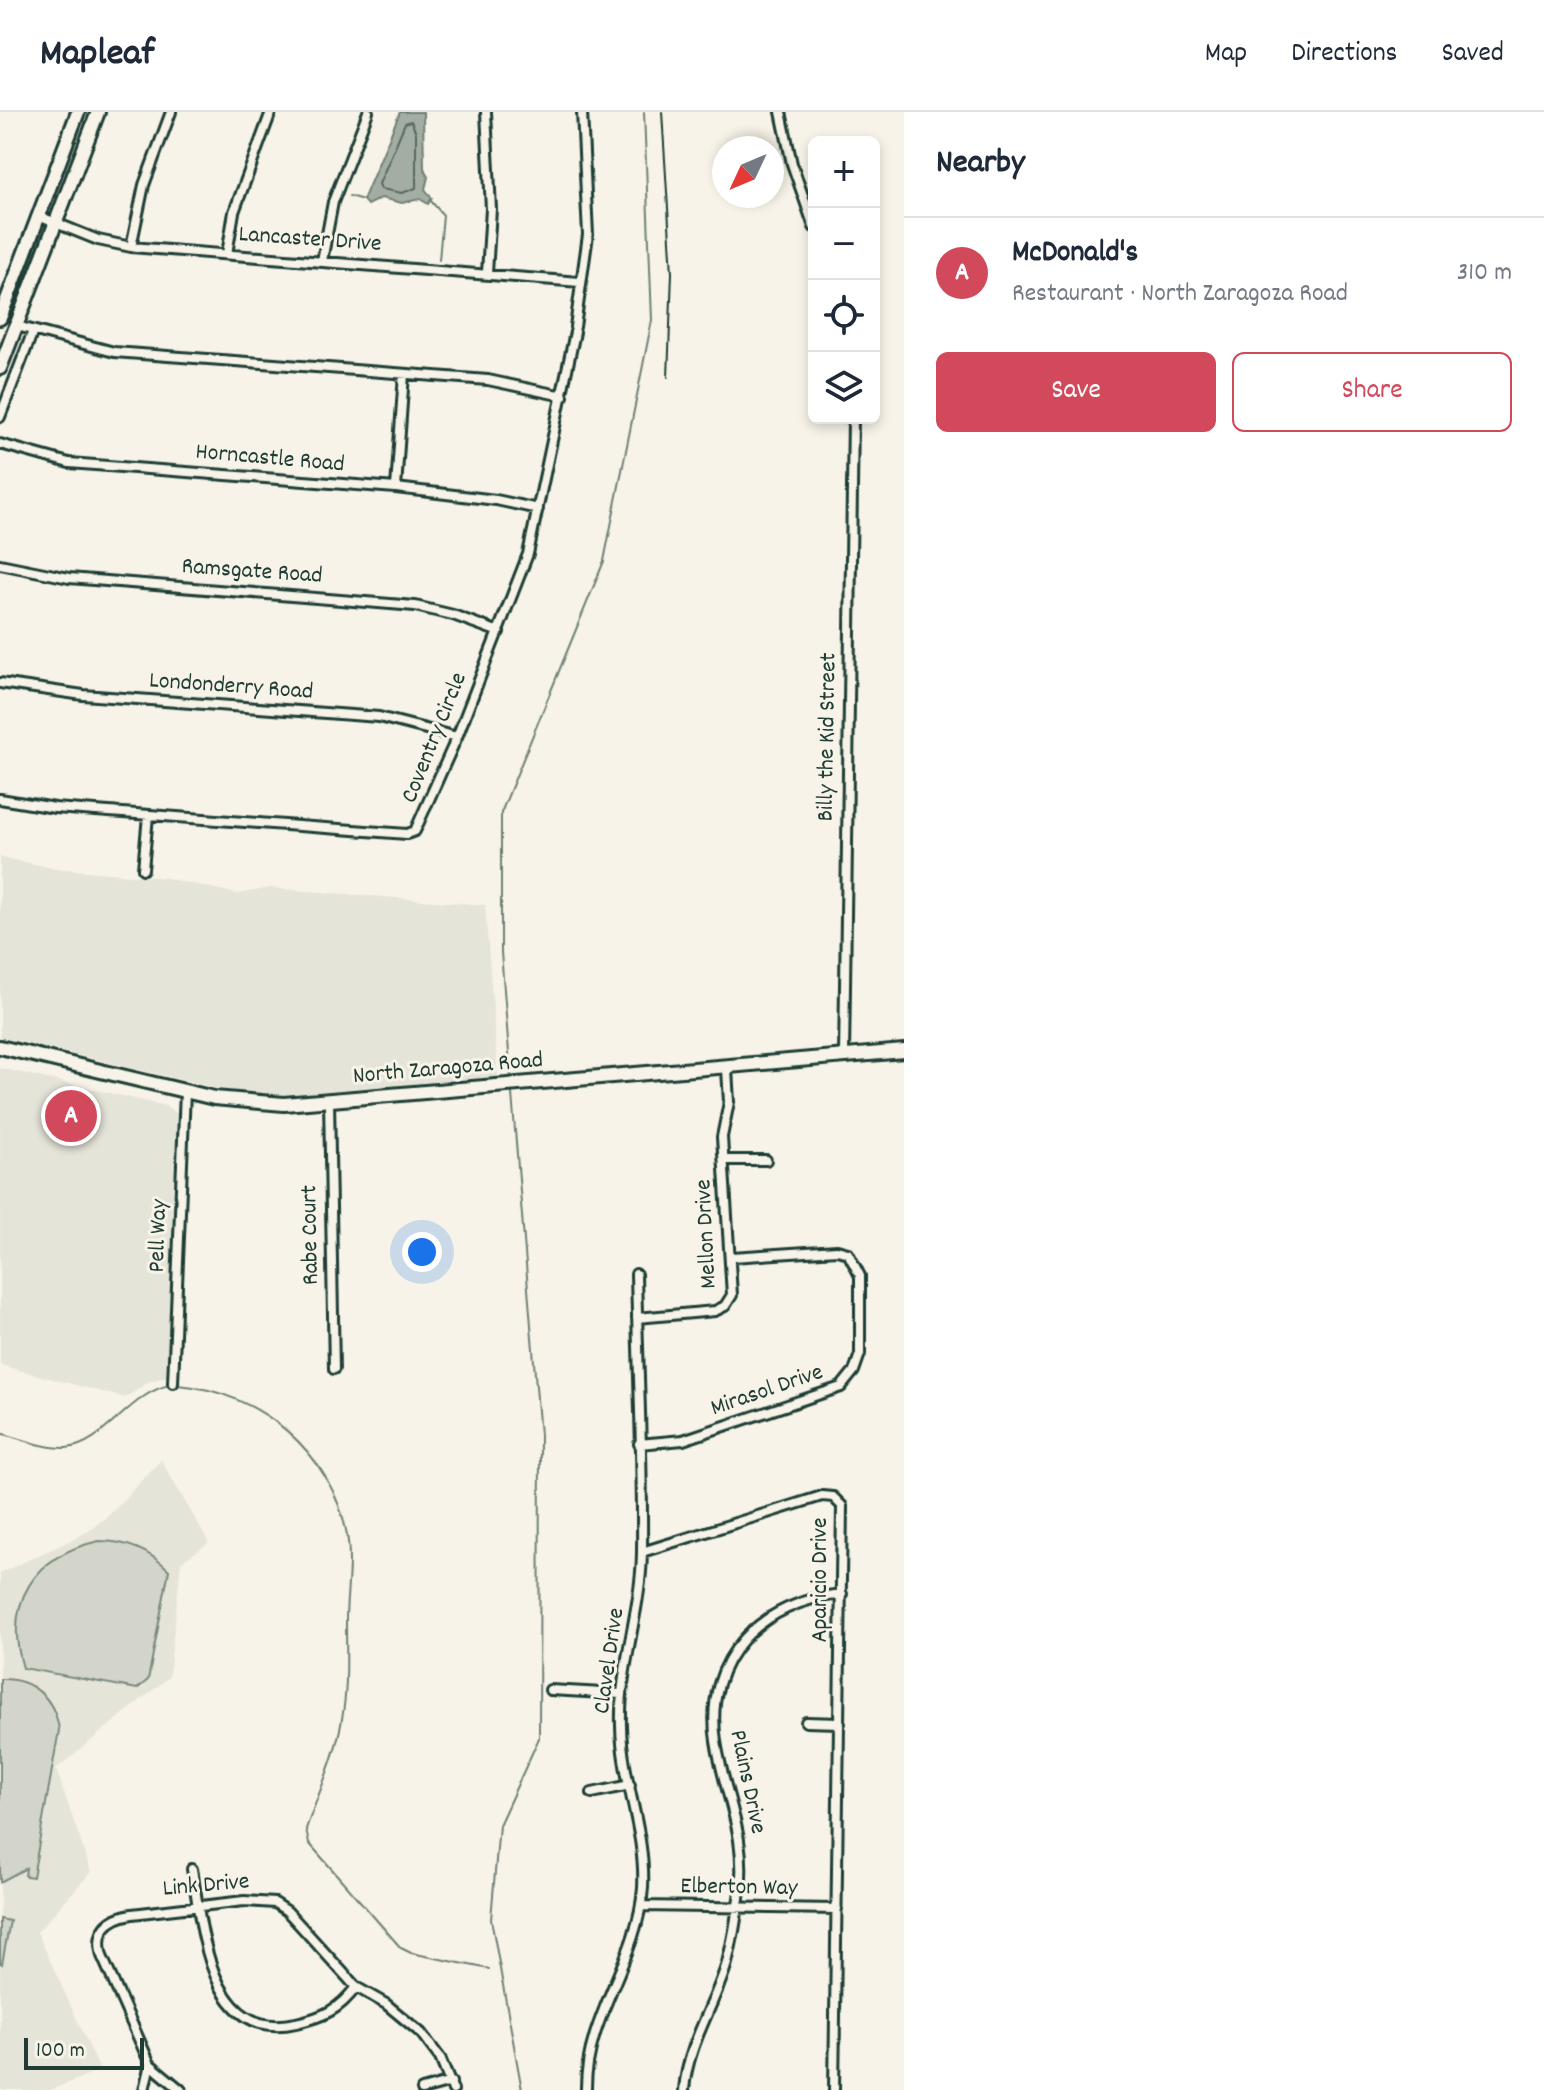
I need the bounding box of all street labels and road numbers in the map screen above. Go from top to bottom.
street label: Lancaster Drive [237,218,383,262]
street label: Horncastle Road [194,436,346,482]
street label: Ramsgate Road [180,550,324,594]
street label: Billy the Kid Street [810,652,846,822]
street label: Londonderry Road [148,664,314,710]
street label: Coventry Circle [393,668,477,808]
street label: North Zaragoza Road [352,1044,544,1094]
street label: Mellon Drive [687,1178,727,1290]
street label: Rabe Court [293,1185,329,1285]
street label: Pell Way [141,1198,177,1273]
street label: Mirasol Drive [706,1356,828,1426]
street label: Aparicio Drive [804,1517,838,1643]
street label: Clavel Drive [586,1606,634,1716]
street label: Plains Drive [719,1727,775,1837]
street label: Link Drive [161,1865,251,1907]
street label: Elberton Way [680,1870,799,1906]

